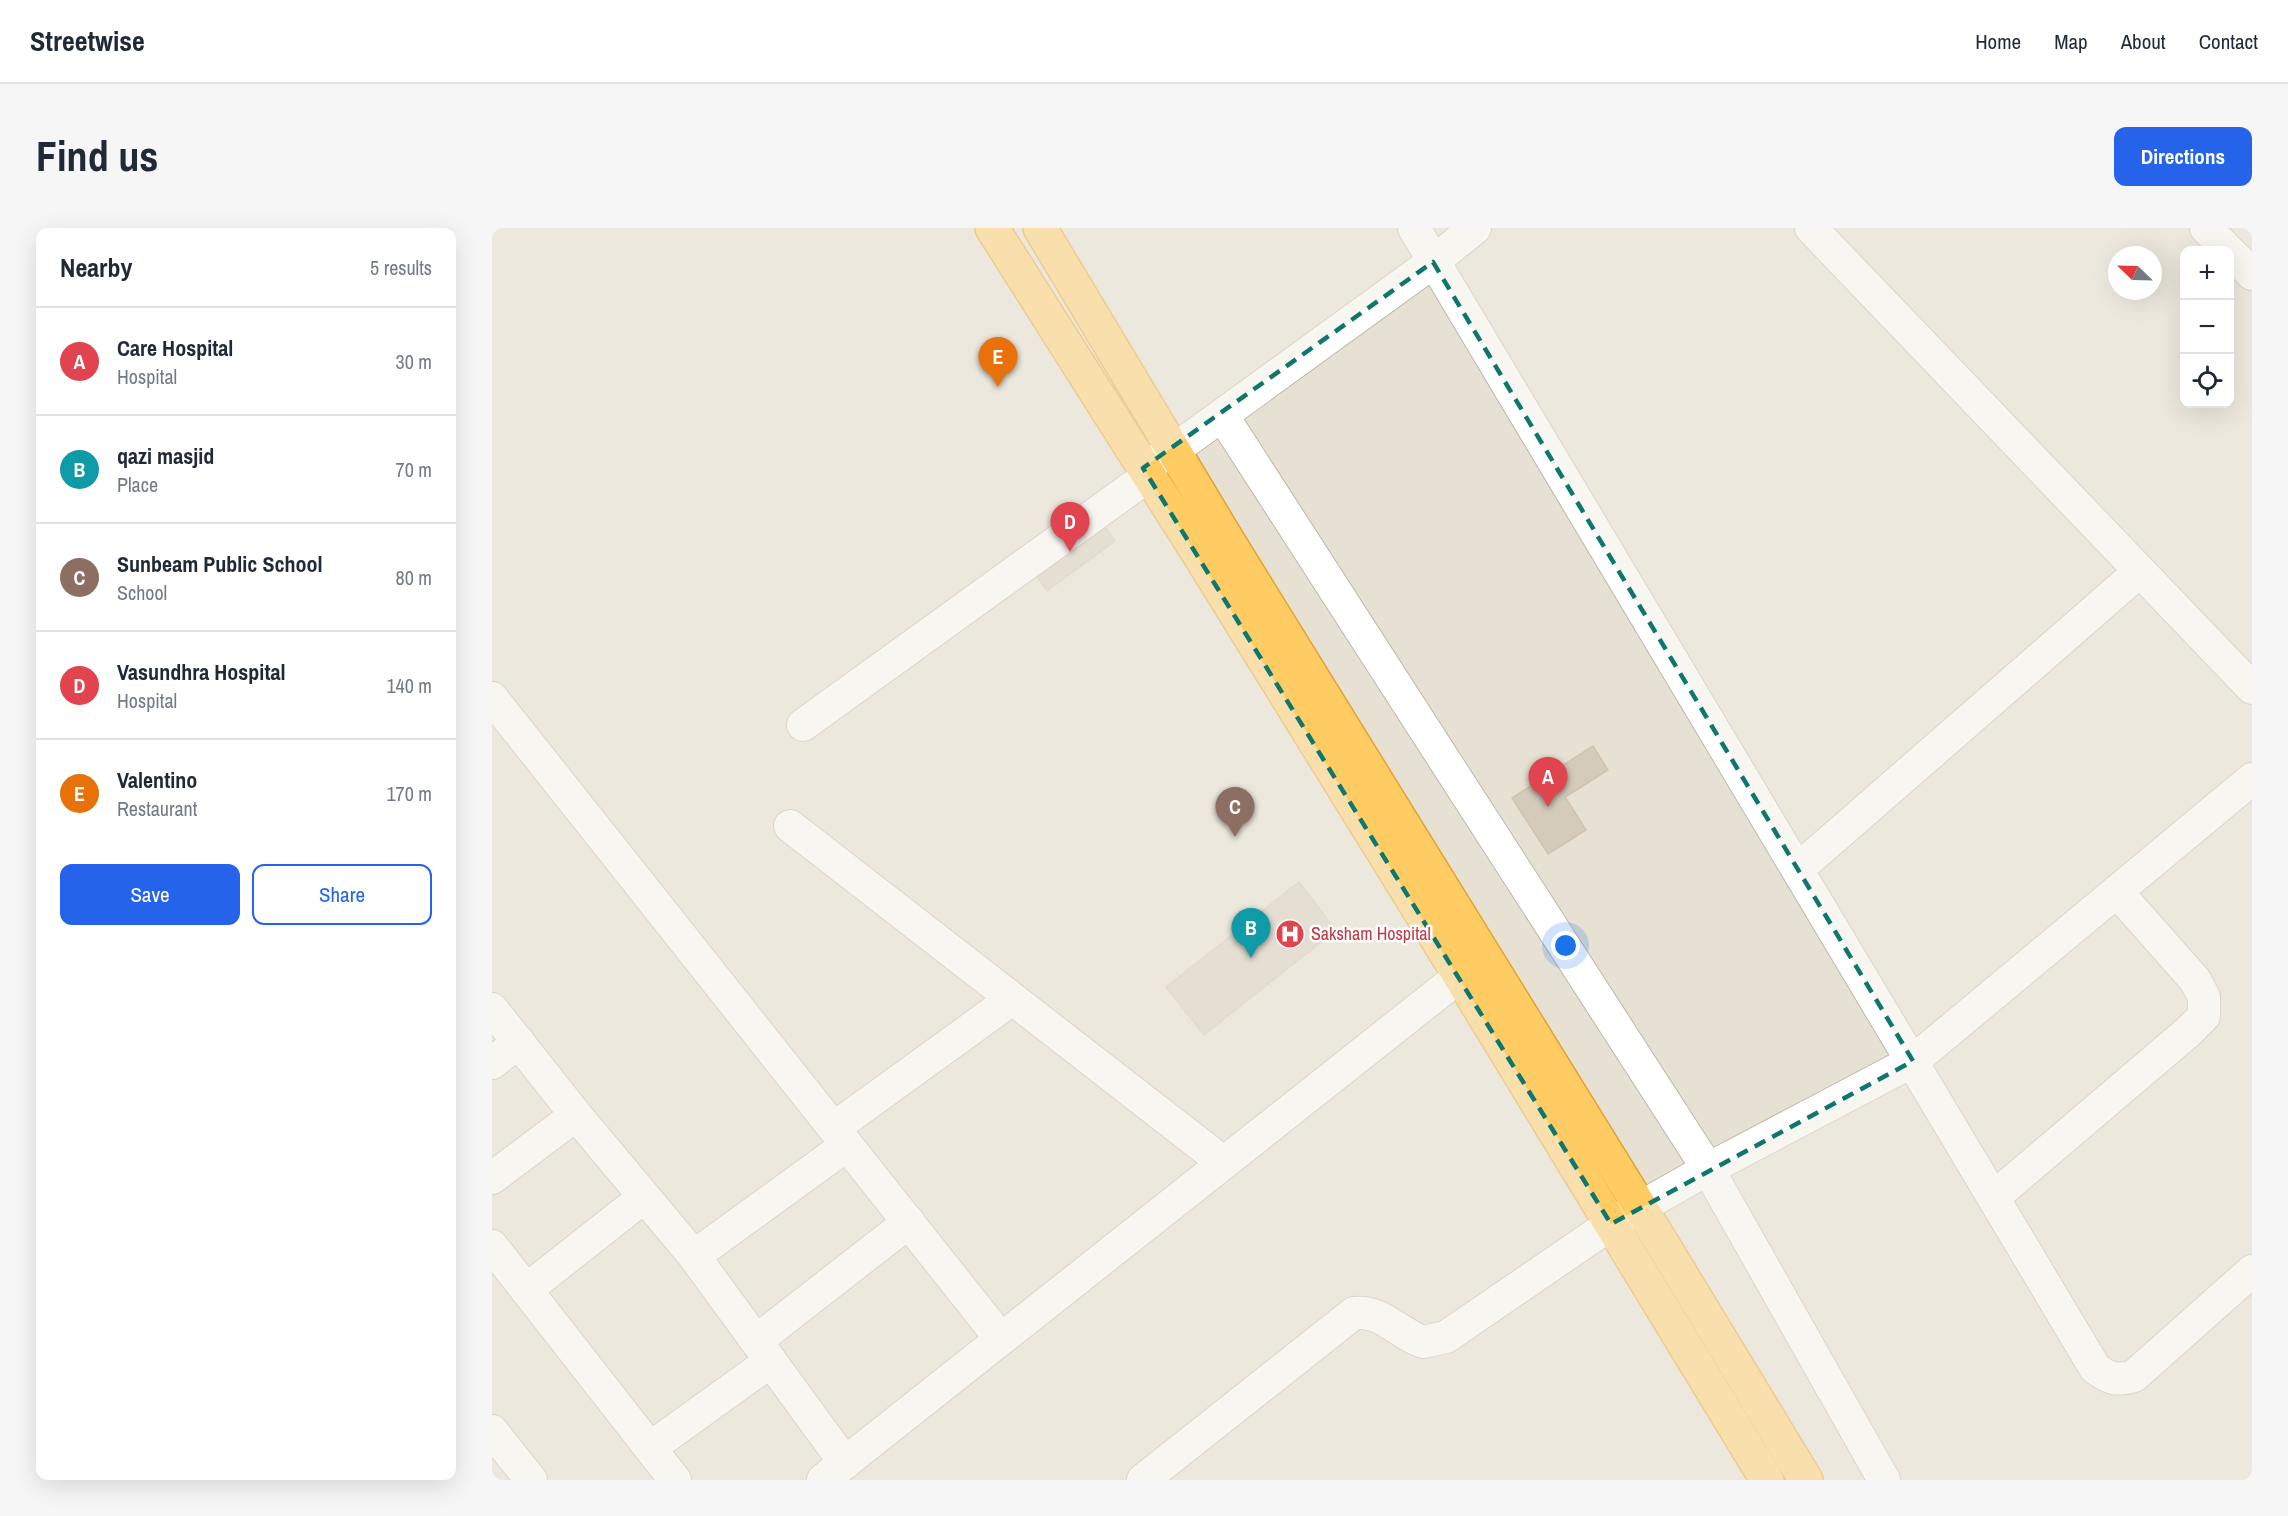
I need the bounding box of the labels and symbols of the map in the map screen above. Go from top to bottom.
north arrow [2108,246,2162,300]
pin: E [978,338,1018,387]
pin: D [1050,502,1090,552]
pin: A [1528,758,1568,807]
pin: C [1216,788,1254,837]
pin: B [1232,908,1270,958]
hospital icon: Saksham Hospital [1274,918,1306,950]
place label: Saksham Hospital [1311,921,1431,946]
your location [1551,931,1580,960]

